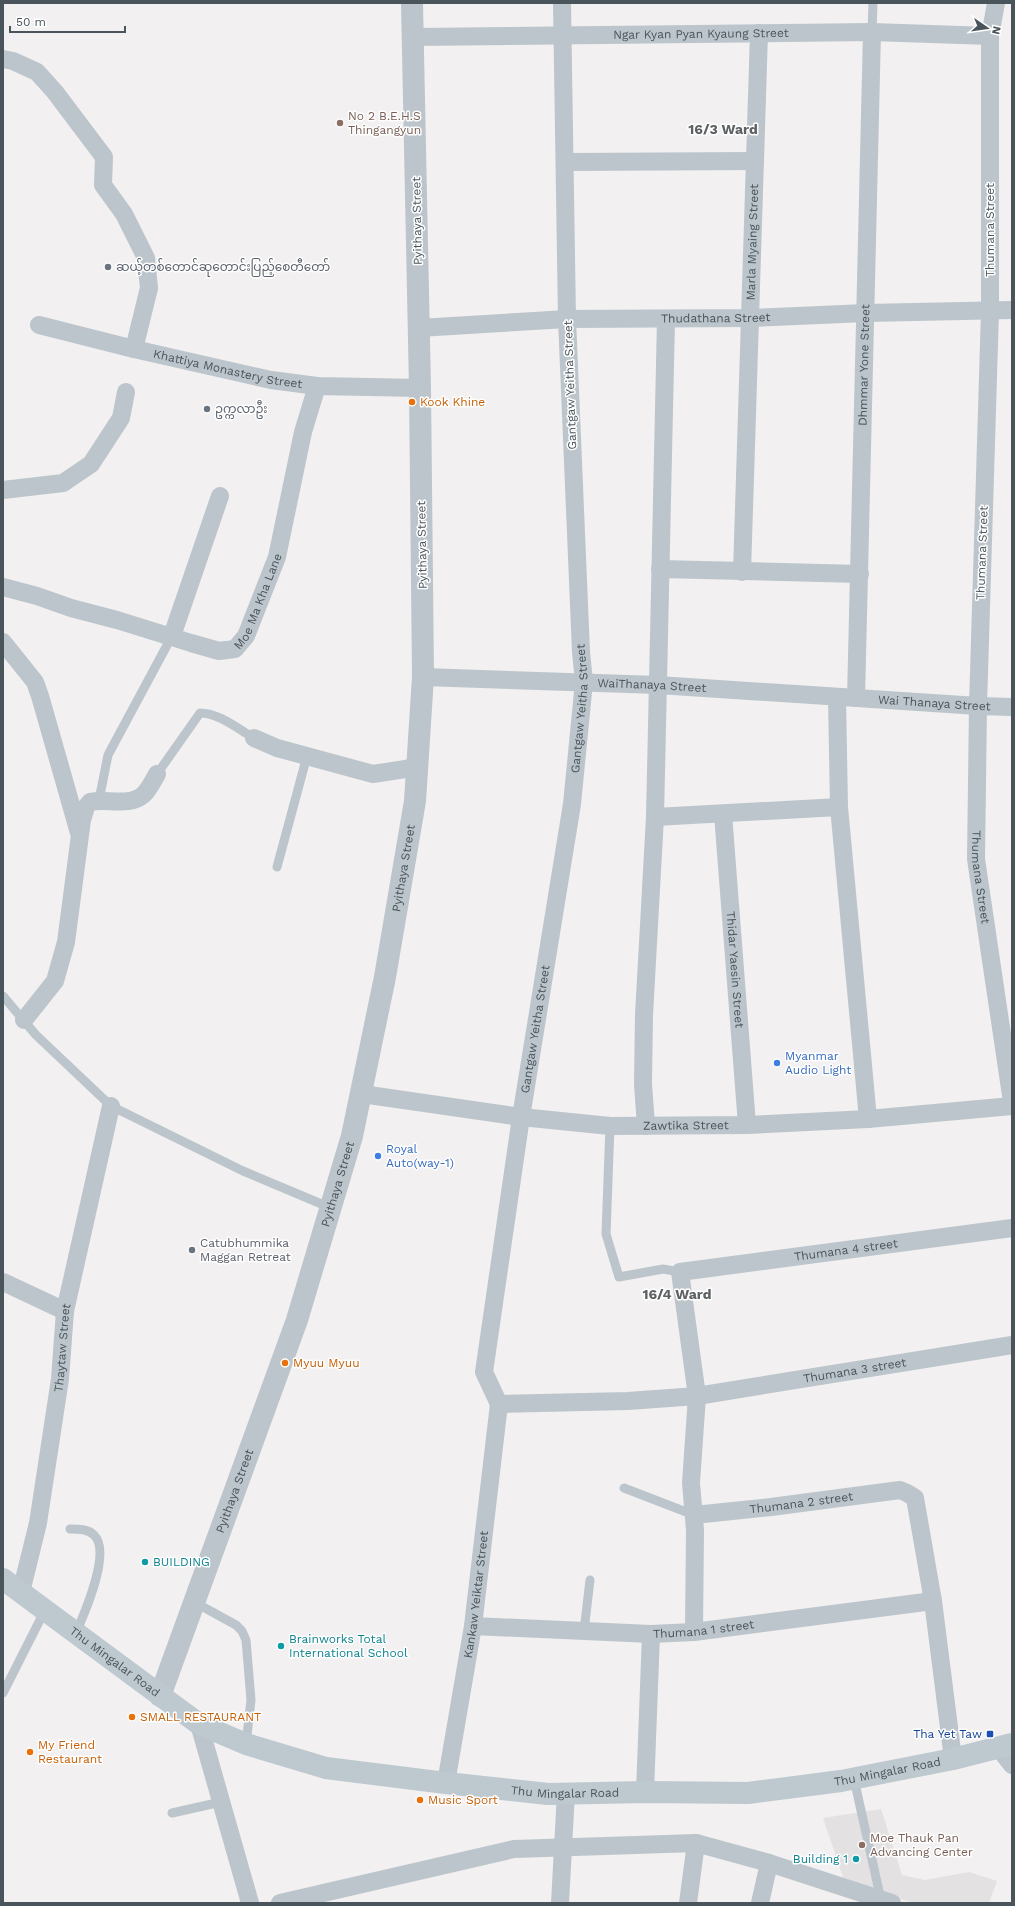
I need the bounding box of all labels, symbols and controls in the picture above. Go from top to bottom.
scale bar [10,8,125,34]
north arrow [967,8,1007,48]
text: 50 m [16,15,46,29]
text: N [989,25,1004,36]
street label: Ngar Kyan Pyan Kyaung Street [613,26,789,42]
place label: No 2 B.E.H.S Thingangyun [348,109,421,137]
marker: No 2 B.E.H.S Thingangyun [335,118,345,128]
district label: 16/3 Ward [688,121,758,137]
street label: Pyithaya Street [409,177,425,265]
street label: Thumana Street [983,183,997,277]
street label: Marla Myaing Street [744,184,761,301]
place label: ဆယ့်တစ်တောင်ဆုတောင်းပြည့်စေတီတော် [116,258,330,277]
marker: ဆယ့်တစ်တောင်ဆုတောင်းပြည့်စေတီတော် [103,262,113,272]
street label: Dhmmar Yone Street [856,304,872,426]
street label: Thudathana Street [661,310,771,325]
street label: Gantgaw Yeitha Street [561,320,579,450]
street label: Khattiya Monastery Street [152,347,303,391]
place label: Kook Khine [420,395,485,409]
marker: Kook Khine [407,397,417,407]
place label: ဥက္ကလာဦး [215,400,267,419]
marker: ဥက္ကလာဦး [202,404,212,414]
street label: Pyithaya Street [414,501,430,589]
street label: Thumana Street [973,506,991,600]
street label: Moe Ma Kha Lane [231,551,285,652]
street label: Gantgaw Yeitha Street [568,644,591,774]
street label: WaiThanaya Street [597,676,707,695]
street label: Wai Thanaya Street [878,692,991,713]
street label: Pyithaya Street [389,823,418,913]
street label: Thumana Street [969,830,993,925]
street label: Thidar Yaesin Street [724,911,746,1028]
street label: Gantgaw Yeitha Street [518,964,553,1094]
place label: Myanmar Audio Light [785,1049,851,1077]
marker: Myanmar Audio Light [772,1058,782,1068]
street label: Zawtika Street [643,1118,729,1133]
street label: Pyithaya Street [318,1140,357,1229]
place label: Royal Auto(way-1) [386,1142,454,1170]
marker: Royal Auto(way-1) [373,1151,383,1161]
place label: Catubhummika Maggan Retreat [200,1236,291,1264]
street label: Thumana 4 street [793,1236,899,1264]
marker: Catubhummika Maggan Retreat [187,1245,197,1255]
district label: 16/4 Ward [642,1286,712,1302]
street label: Thaytaw Street [51,1302,73,1393]
street label: Thumana 3 street [802,1355,907,1386]
place label: Myuu Myuu [293,1356,360,1370]
marker: Myuu Myuu [280,1358,290,1368]
street label: Pyithaya Street [213,1447,256,1535]
street label: Thumana 2 street [749,1489,854,1516]
street label: Kankaw Yeiktar Street [461,1530,491,1659]
place label: BUILDING [153,1555,210,1569]
marker: BUILDING [140,1557,150,1567]
street label: Thumana 1 street [653,1617,755,1641]
street label: Thu Mingalar Road [67,1624,163,1700]
place label: Brainworks Total International School [289,1632,408,1660]
marker: Brainworks Total International School [276,1641,286,1651]
place label: SMALL RESTAURANT [140,1710,261,1724]
marker: SMALL RESTAURANT [127,1712,137,1722]
place label: Tha Yet Taw [913,1727,982,1741]
marker: Tha Yet Taw [985,1729,995,1739]
place label: My Friend Restaurant [38,1738,102,1766]
marker: My Friend Restaurant [25,1747,35,1757]
street label: Thu Mingalar Road [833,1755,942,1789]
street label: Thu Mingalar Road [510,1783,619,1801]
place label: Music Sport [428,1793,498,1807]
marker: Music Sport [415,1795,425,1805]
place label: Moe Thauk Pan Advancing Center [870,1831,973,1859]
marker: Moe Thauk Pan Advancing Center [857,1840,867,1850]
place label: Building 1 [793,1852,848,1866]
marker: Building 1 [851,1854,861,1864]

